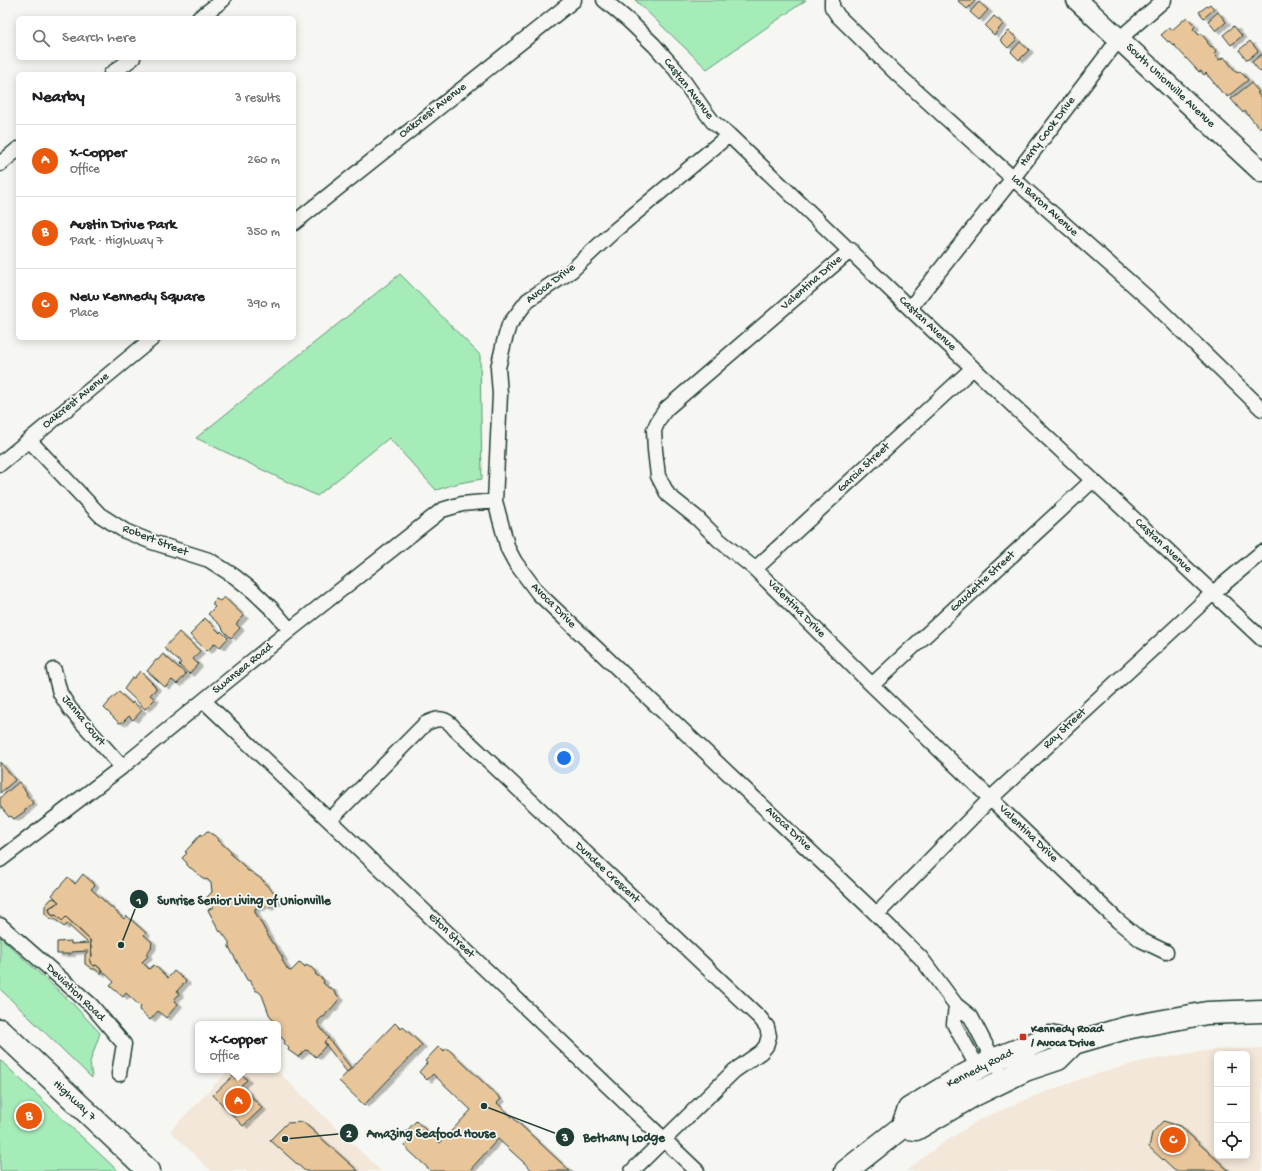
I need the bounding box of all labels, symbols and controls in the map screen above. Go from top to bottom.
search box [16,16,296,60]
icon: search [30,27,52,49]
text: Search here [62,29,136,47]
street label: South Unionville Avenue [1122,41,1218,132]
street label: Castan Avenue [660,56,717,123]
street label: Oakcrest Avenue [396,80,470,142]
text: Nearby [32,88,85,108]
text: 3 results [235,91,280,106]
street label: Harry Cook Drive [1017,94,1079,170]
text: X-Copper [70,144,126,162]
text: A [41,153,49,168]
text: 260 m [247,153,280,168]
text: Office [70,162,100,177]
street label: Ian Baron Avenue [1007,172,1081,241]
text: Austin Drive Park [70,216,176,234]
text: B [42,225,48,240]
text: 350 m [247,225,280,240]
text: Park · Highway 7 [70,234,163,249]
street label: Valentina Drive [778,252,846,314]
street label: Avoca Drive [523,260,579,307]
text: New Kennedy Square [70,288,205,306]
street label: Castan Avenue [895,294,959,355]
text: C [41,297,49,312]
text: 390 m [247,297,280,312]
text: Place [70,306,98,321]
street label: Oakcrest Avenue [40,369,113,432]
street label: Garcia Street [835,439,894,496]
street label: Castan Avenue [1131,516,1195,577]
street label: Robert Street [120,522,191,560]
street label: Gaudette Street [948,548,1019,616]
street label: Valentina Drive [763,576,829,642]
street label: Avoca Drive [527,580,579,632]
street label: Swansea Road [210,640,277,698]
street label: Janna Court [58,693,108,750]
street label: Ray Street [1041,705,1090,752]
your location [554,748,574,768]
street label: Valentina Drive [995,802,1061,866]
street label: Avoca Drive [762,804,815,855]
street label: Dundee Crescent [571,839,643,907]
callout: Sunrise Senior Living of Unionville [129,887,338,912]
text: Sunrise Senior Living of Unionville [157,893,332,909]
text: 1 [136,895,142,909]
street label: Eton Street [425,910,478,962]
street label: Deviation Road [42,961,108,1025]
popup [195,1021,281,1073]
place label: Kennedy Road / Avoca Drive [1030,1023,1105,1051]
text: X-Copper [210,1031,266,1049]
marker: Kennedy Road / Avoca Drive [1018,1032,1028,1042]
street label: Kennedy Road [945,1046,1016,1092]
text: Office [210,1049,240,1064]
map controls [1214,1051,1250,1159]
button: + [1214,1051,1250,1087]
street label: Highway 7 [50,1078,99,1125]
pin: A [225,1086,251,1116]
button: − [1214,1087,1250,1123]
pin: B [16,1101,42,1131]
callout: Amazing Seafood House [339,1120,504,1145]
button: locate [1214,1123,1250,1159]
callout: Bethany Lodge [555,1124,673,1149]
pin: C [1160,1125,1186,1155]
text: Amazing Seafood House [365,1126,497,1142]
text: 2 [346,1128,352,1142]
text: Bethany Lodge [582,1131,666,1146]
text: 3 [561,1132,568,1146]

